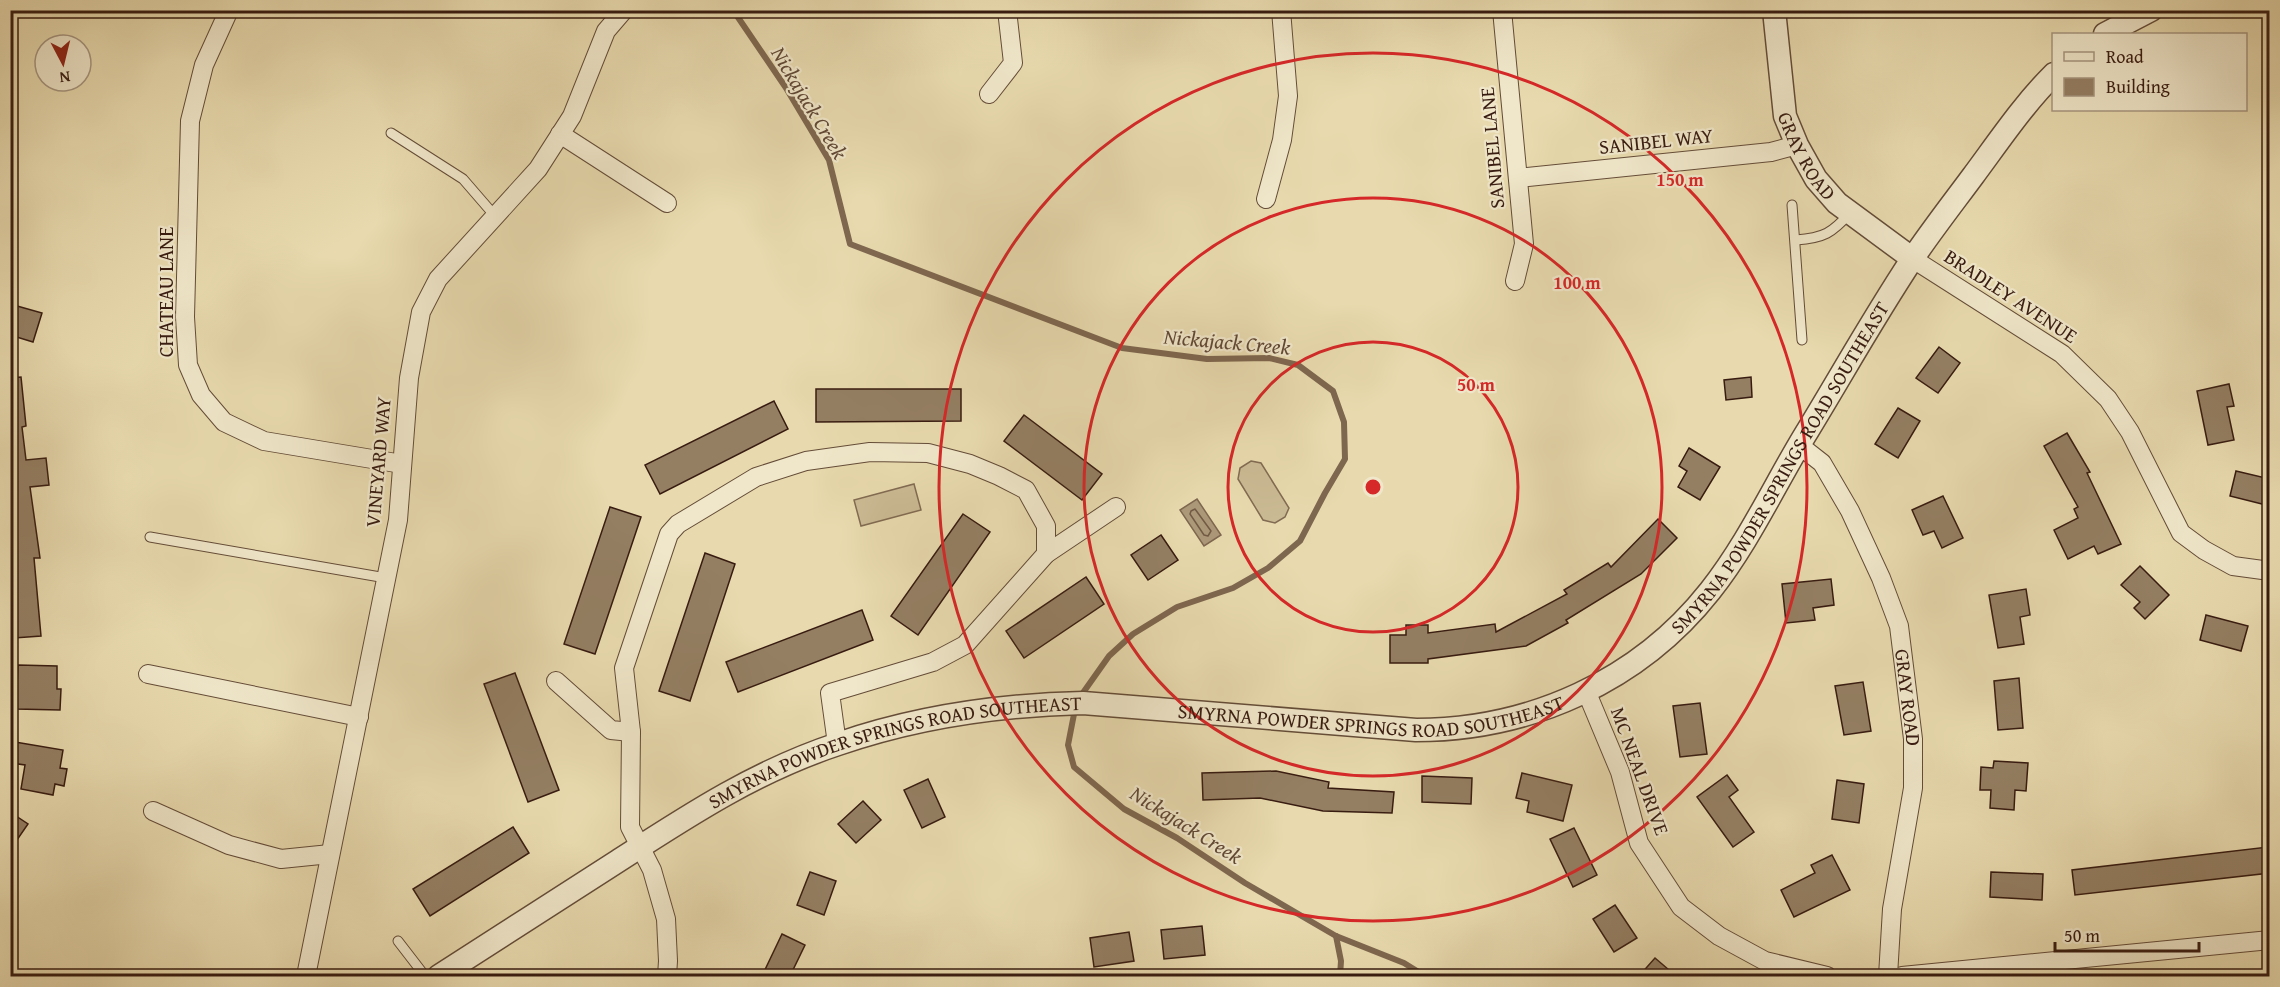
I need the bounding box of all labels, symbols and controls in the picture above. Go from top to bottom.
north arrow [33,33,93,93]
legend [2052,33,2247,111]
water label: Nickajack Creek [763,40,856,165]
text: Road [2106,43,2144,70]
text: N [58,65,72,90]
text: Building [2106,73,2170,100]
street label: SANIBEL LANE [1472,86,1511,210]
street label: GRAY ROAD [1771,107,1843,206]
street label: SANIBEL WAY [1597,120,1714,161]
text: 150 m [1656,166,1704,193]
street label: CHATEAU LANE [151,227,180,357]
street label: BRADLEY AVENUE [1939,242,2084,350]
text: 100 m [1553,269,1601,296]
street label: SMYRNA POWDER SPRINGS ROAD SOUTHEAST [1664,296,1896,640]
water label: Nickajack Creek [1162,320,1292,363]
text: 50 m [1457,371,1496,398]
street label: VINEYARD WAY [357,395,398,528]
centre of rings [1363,477,1383,497]
street label: GRAY ROAD [1888,647,1928,746]
street label: SMYRNA POWDER SPRINGS ROAD SOUTHEAST [1177,687,1568,744]
street label: SMYRNA POWDER SPRINGS ROAD SOUTHEAST [702,688,1082,815]
street label: MC NEAL DRIVE [1604,703,1677,839]
water label: Nickajack Creek [1123,777,1249,872]
scale bar [2055,915,2199,953]
text: 50 m [2064,922,2100,949]

